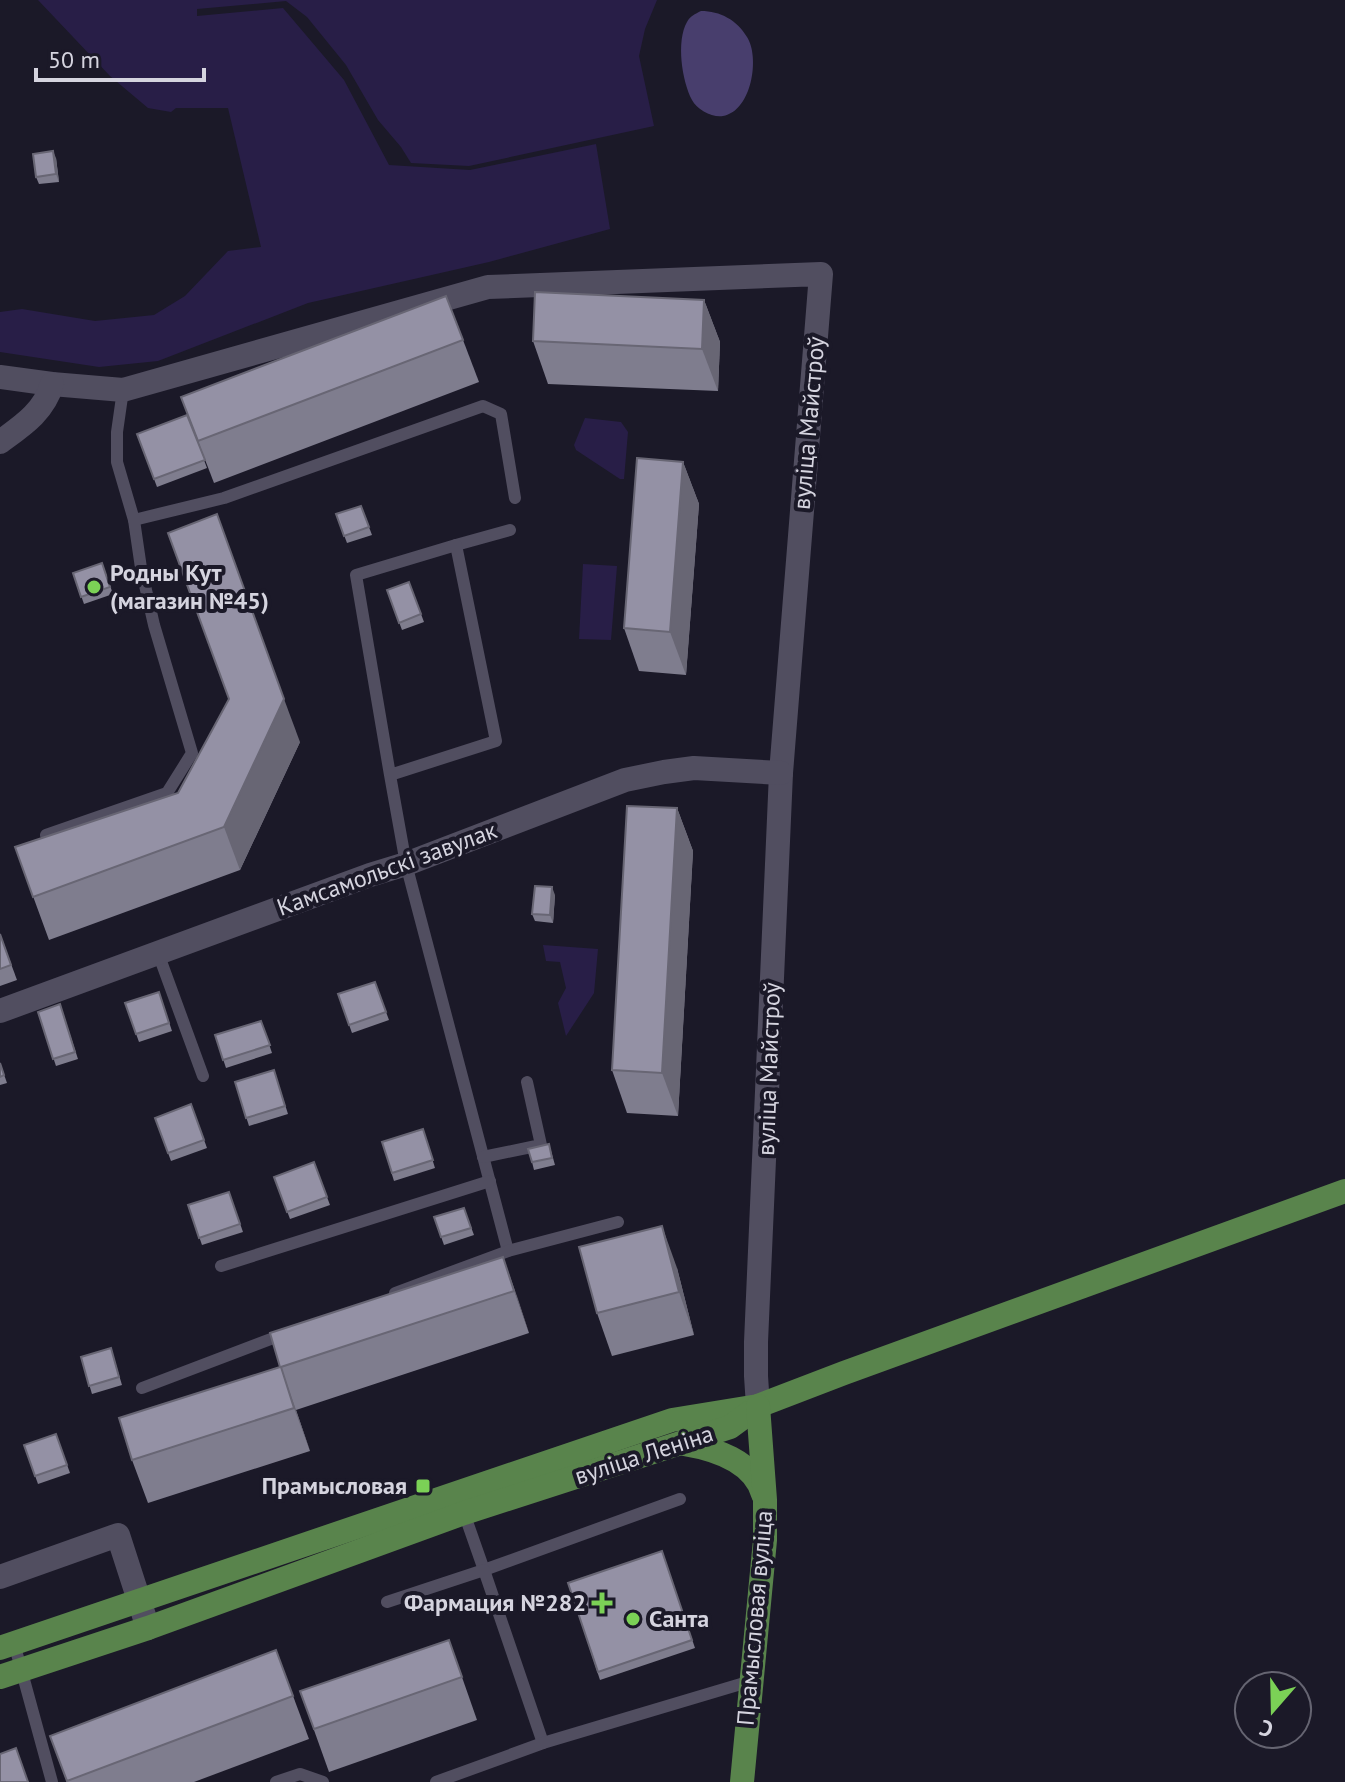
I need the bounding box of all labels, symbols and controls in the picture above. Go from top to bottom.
scale bar [36,32,204,82]
text: 50 m [48,44,100,75]
street label: вуліца Майстроў [785,335,832,511]
place label: Родны Кут (магазин №45) [110,557,269,616]
marker: Родны Кут (магазин №45) [85,578,103,596]
street label: Камсамольскі завулак [273,814,502,923]
street label: вуліца Майстроў [750,982,787,1156]
street label: вуліца Леніна [571,1418,717,1492]
place label: Прамысловая [262,1470,407,1501]
marker: Прамысловая [414,1477,432,1495]
street label: Прамысловая вуліца [730,1509,779,1727]
place label: Фармация №282 [404,1587,586,1618]
marker: Фармация №282 [593,1594,611,1612]
place label: Санта [649,1603,709,1634]
marker: Санта [624,1610,642,1628]
north arrow [1233,1670,1313,1750]
text: С [1256,1714,1277,1744]

